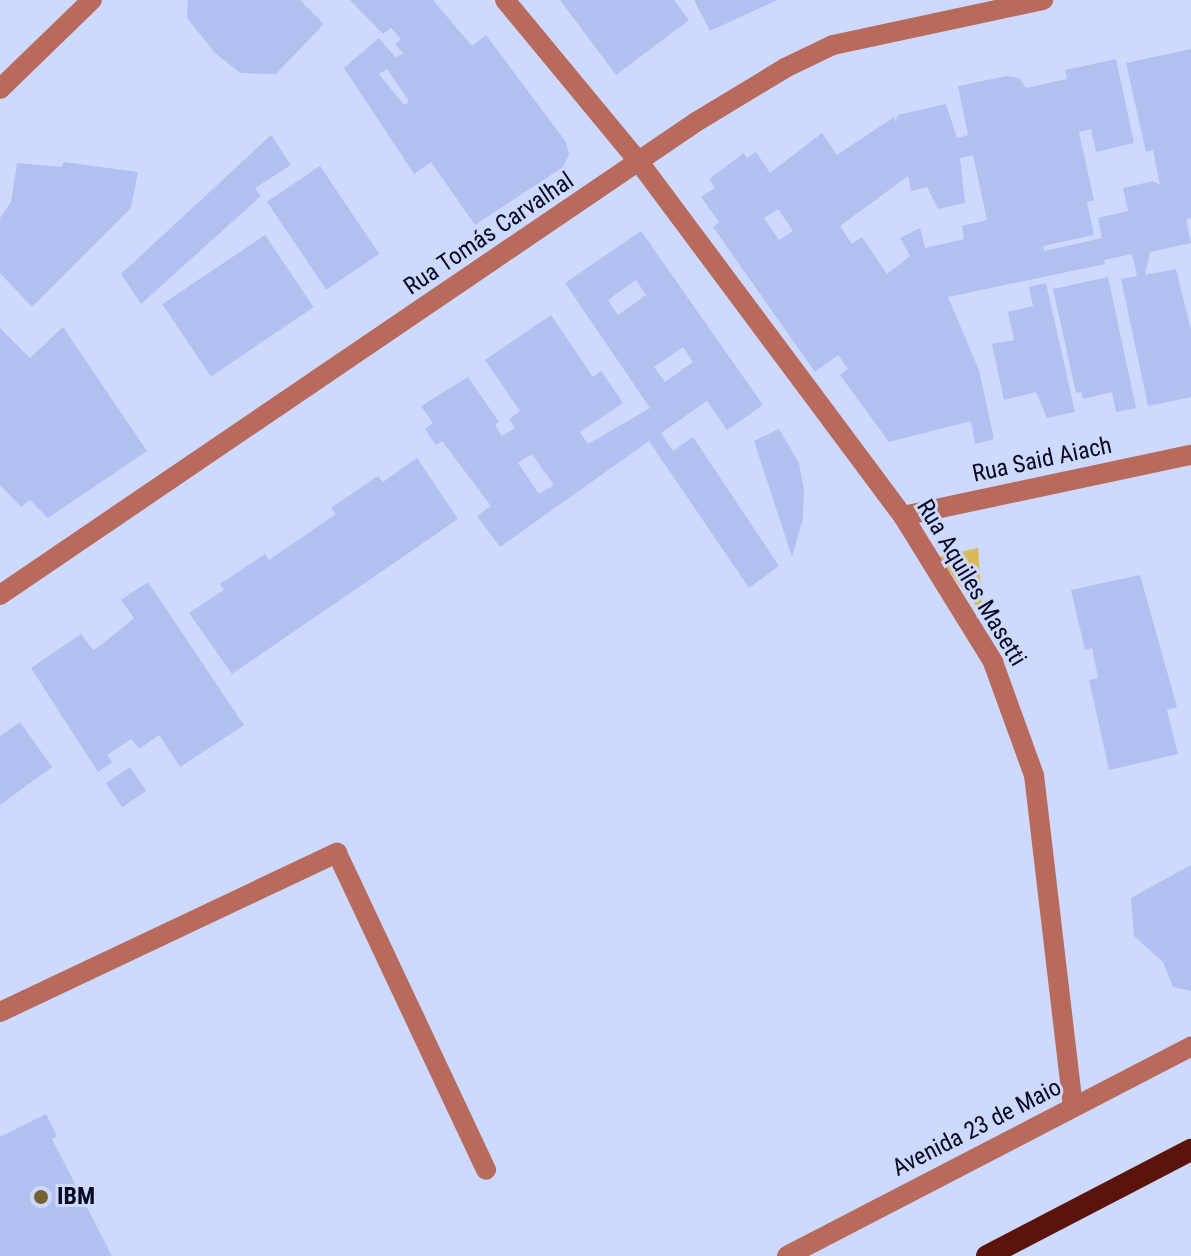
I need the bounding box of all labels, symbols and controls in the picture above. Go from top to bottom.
street label: Rua Tomás Carvalhal [398,166,580,302]
street label: Rua Said Aiach [970,431,1114,489]
street label: Rua Aquiles Masetti [910,495,1032,671]
street label: Avenida 23 de Maio [888,1073,1066,1183]
place label: IBM [57,1183,95,1211]
marker: IBM [32,1188,50,1206]

